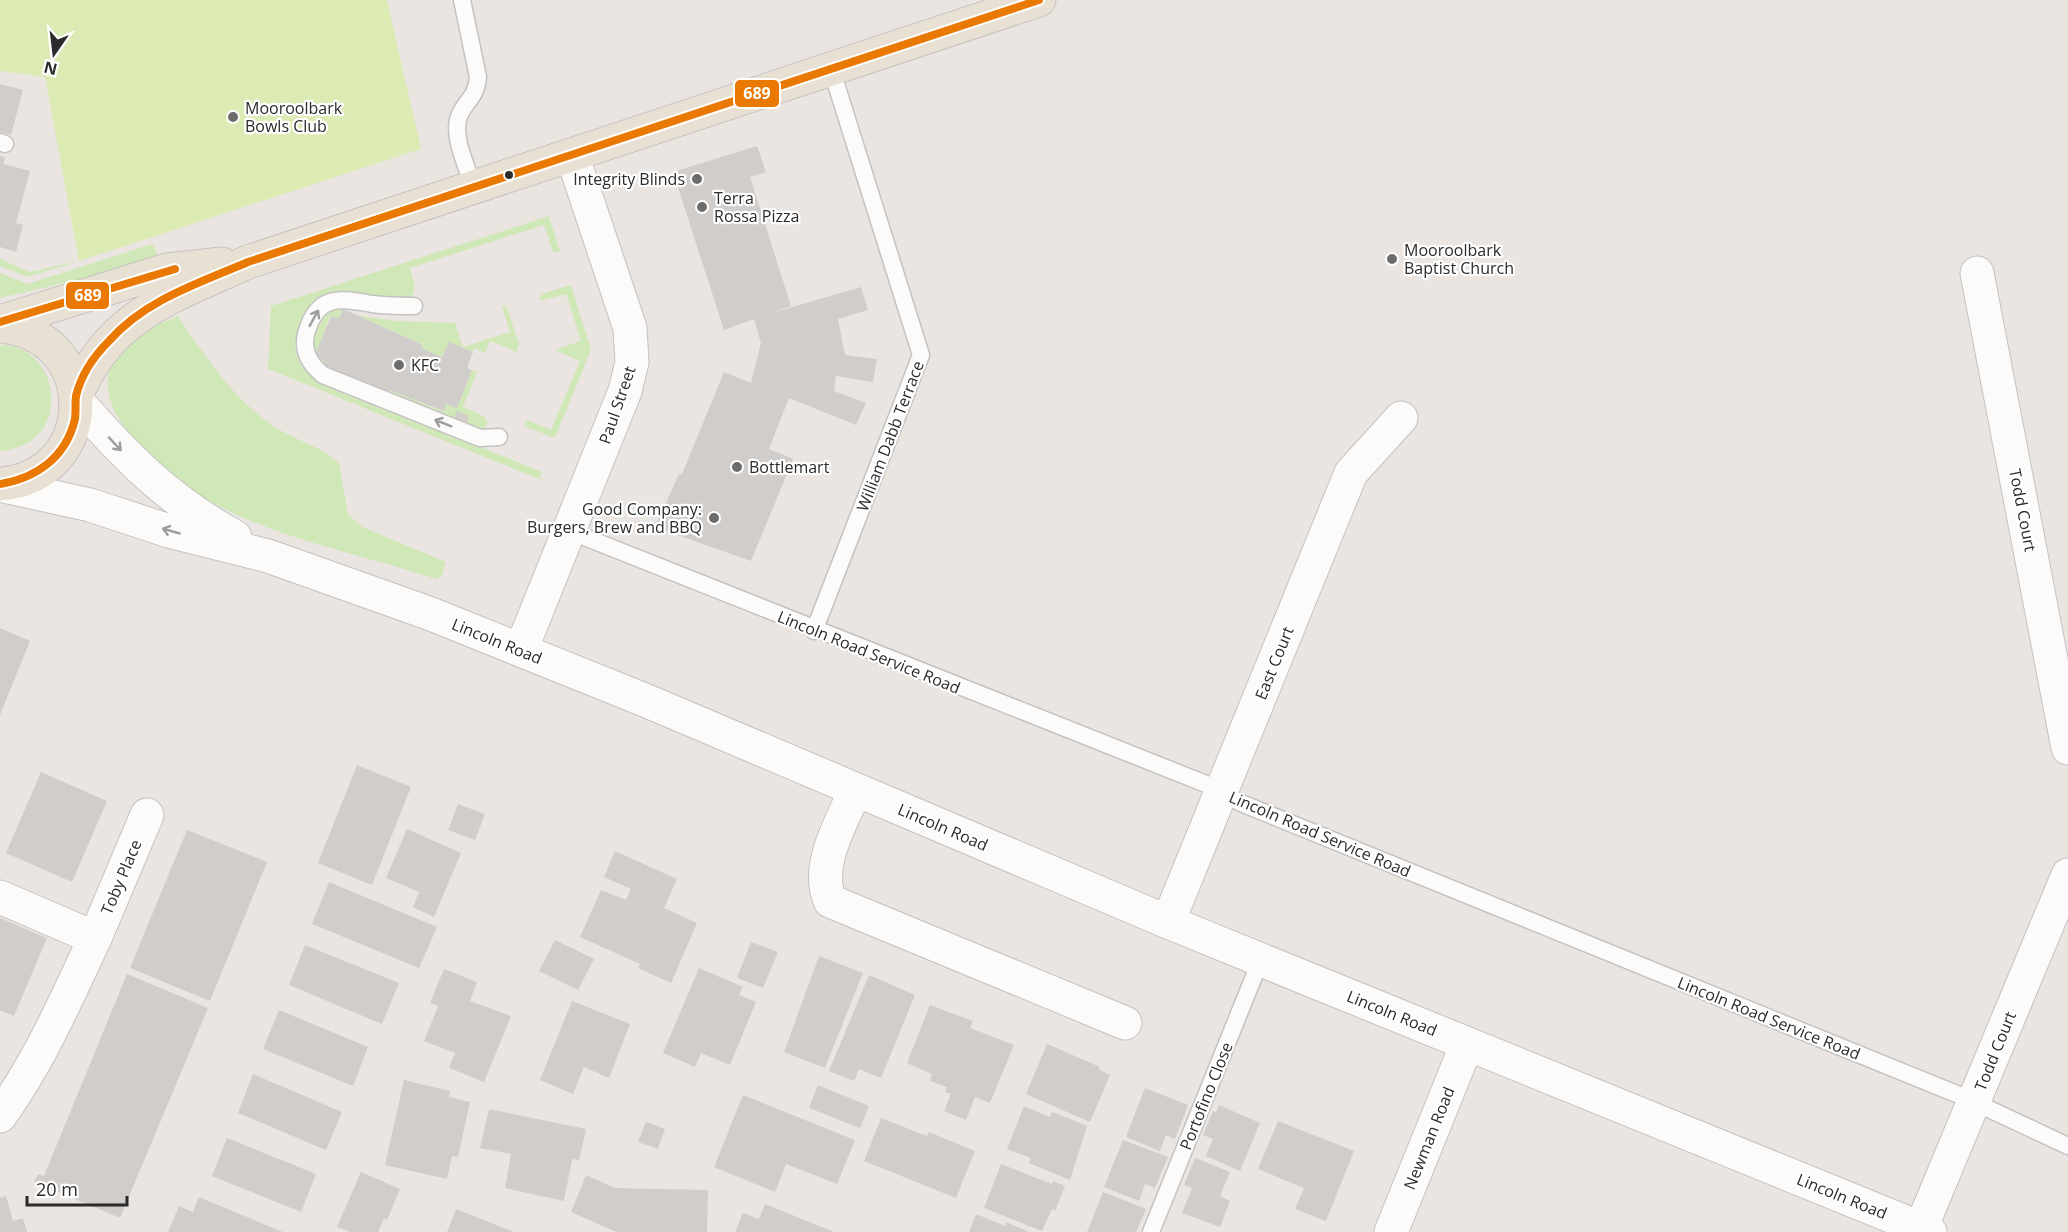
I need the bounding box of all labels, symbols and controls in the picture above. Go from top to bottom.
north arrow [24,24,84,84]
text: N [41,56,59,81]
line badge: 689 [734,79,780,108]
text: 689 [743,82,771,104]
place label: Mooroolbark Bowls Club [245,97,343,137]
marker: Mooroolbark Bowls Club [226,110,240,124]
place label: Integrity Blinds [573,168,685,190]
unlabelled marker [503,169,515,181]
marker: Integrity Blinds [690,172,704,186]
place label: Terra Rossa Pizza [714,187,799,227]
marker: Terra Rossa Pizza [695,200,709,214]
place label: Mooroolbark Baptist Church [1404,239,1514,279]
marker: Mooroolbark Baptist Church [1385,252,1399,266]
line badge: 689 [65,281,110,310]
text: 689 [74,284,102,306]
one-way arrow [308,310,320,327]
place label: KFC [411,354,439,376]
marker: KFC [392,358,406,372]
street label: William Dabb Terrace [851,358,929,514]
street label: Paul Street [593,363,641,447]
one-way arrow [435,417,453,428]
one-way arrow [108,436,122,451]
place label: Bottlemart [749,456,830,478]
marker: Bottlemart [730,460,744,474]
street label: Todd Court [2004,467,2042,554]
place label: Good Company: Burgers, Brew and BBQ [527,498,702,538]
marker: Good Company: Burgers, Brew and BBQ [707,511,721,525]
one-way arrow [162,525,181,536]
street label: Lincoln Road Service Road [774,605,964,699]
street label: Lincoln Road [449,613,545,669]
street label: East Court [1249,623,1299,703]
street label: Lincoln Road Service Road [1226,786,1414,882]
street label: Lincoln Road [895,798,991,856]
street label: Toby Place [95,836,147,918]
street label: Lincoln Road Service Road [1674,971,1864,1065]
street label: Lincoln Road [1344,985,1440,1041]
street label: Todd Court [1969,1008,2021,1094]
street label: Portofino Close [1174,1039,1238,1153]
street label: Newman Road [1398,1083,1460,1193]
street label: Lincoln Road [1794,1168,1890,1224]
scale bar [27,1169,128,1207]
text: 20 m [36,1177,78,1201]

